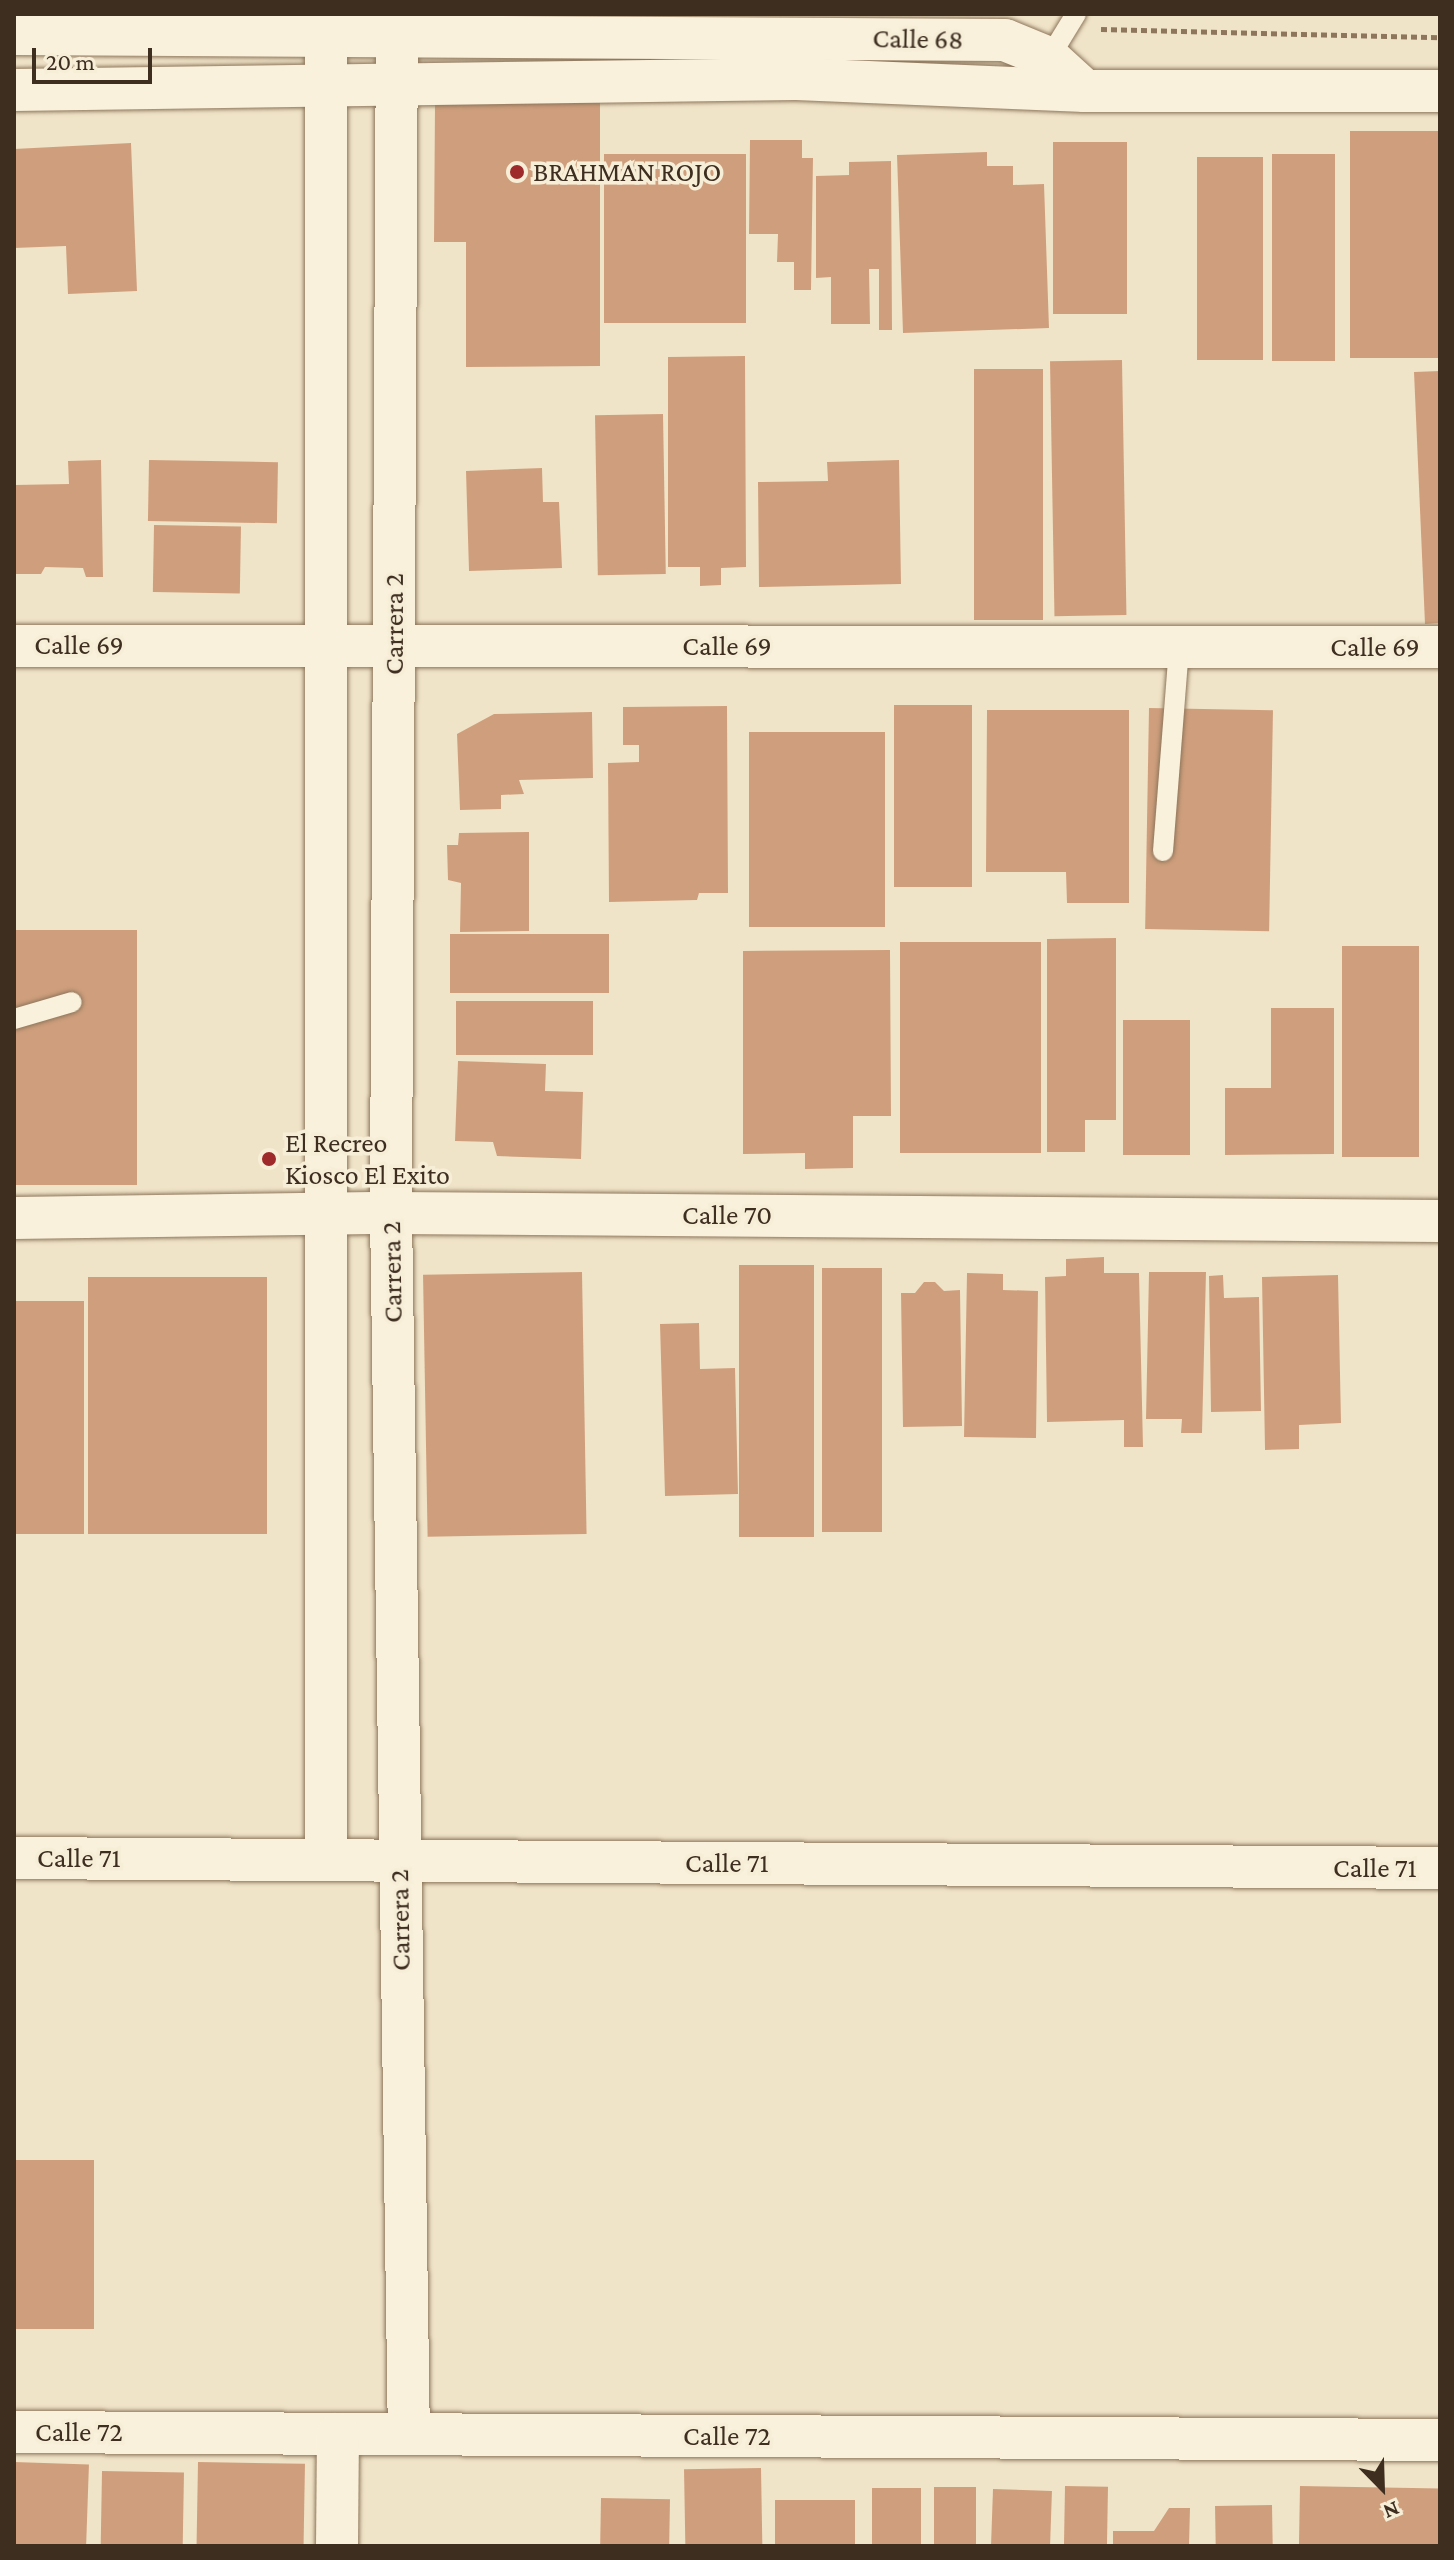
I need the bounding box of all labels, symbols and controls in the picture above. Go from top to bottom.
street label: Calle 68 [872,21,964,57]
scale bar [36,32,156,82]
text: 20 m [46,48,95,75]
place label: BRAHMAN ROJO [533,155,721,189]
marker: BRAHMAN ROJO [508,163,526,181]
street label: Carrera 2 [377,573,411,675]
street label: Calle 69 [34,628,124,662]
street label: Calle 69 [682,629,772,663]
street label: Calle 69 [1330,630,1420,664]
place label: El Recreo Kiosco El Exito [285,1126,450,1192]
marker: El Recreo Kiosco El Exito [260,1150,278,1168]
street label: Calle 70 [682,1198,772,1232]
street label: Carrera 2 [374,1221,410,1323]
street label: Calle 71 [37,1841,121,1875]
street label: Calle 71 [685,1846,769,1880]
street label: Calle 71 [1333,1851,1417,1885]
street label: Carrera 2 [382,1869,418,1971]
street label: Calle 72 [35,2415,123,2449]
street label: Calle 72 [683,2419,771,2453]
north arrow [1342,2448,1422,2528]
text: N [1380,2496,1403,2525]

